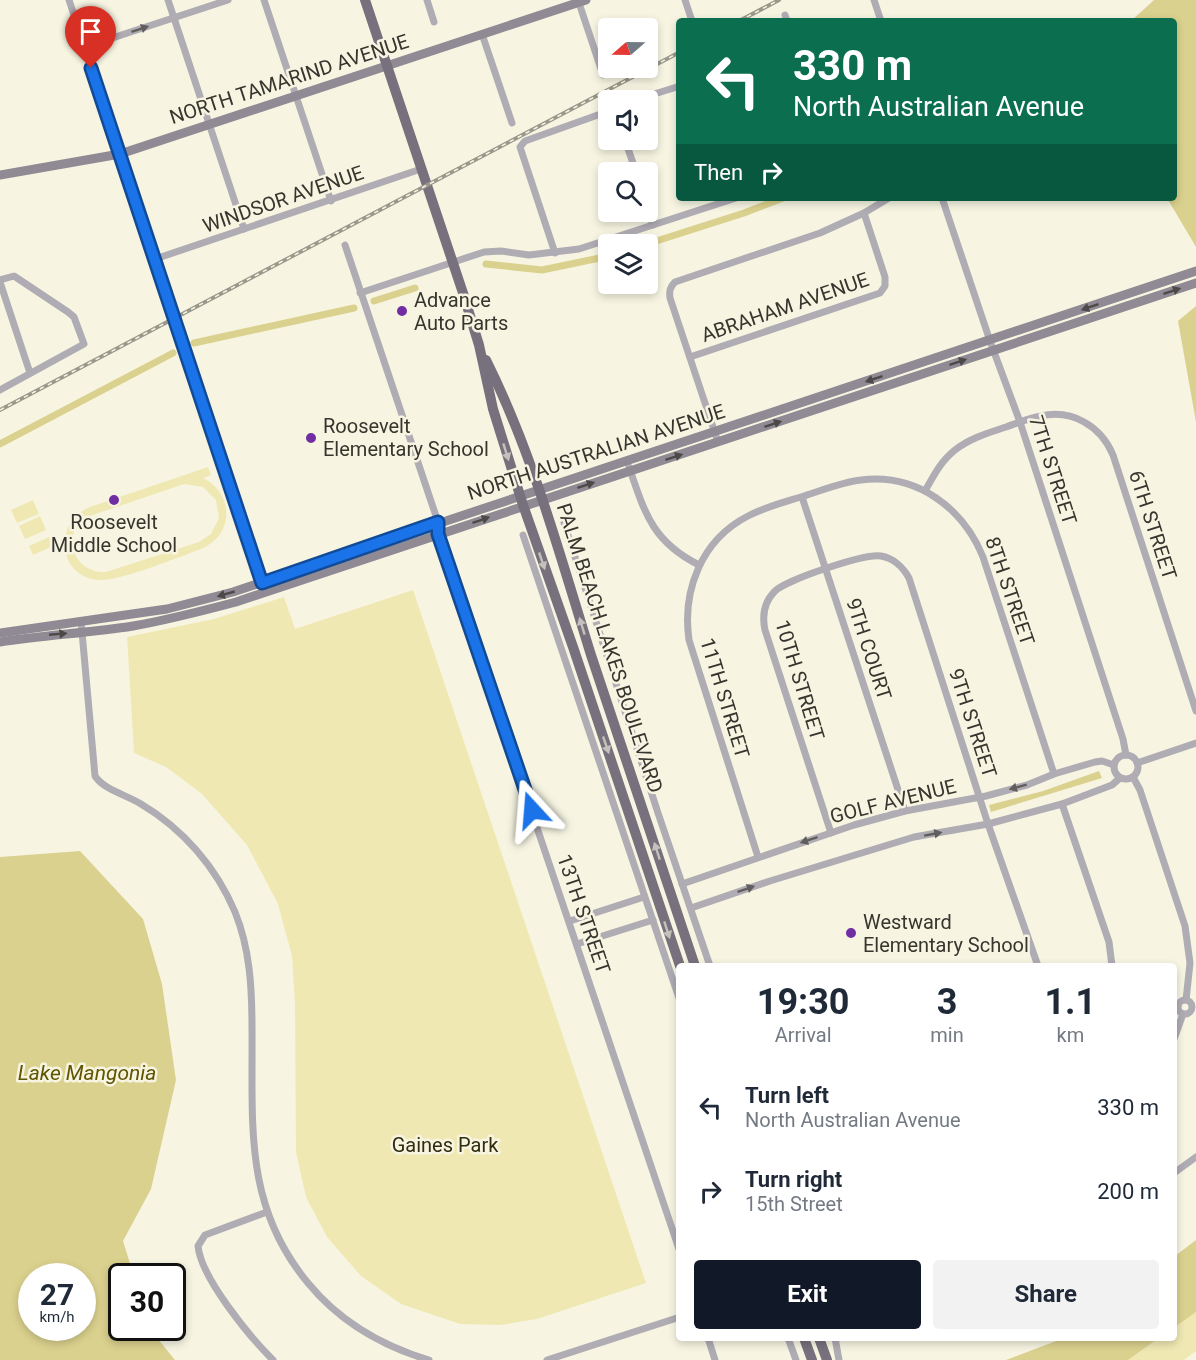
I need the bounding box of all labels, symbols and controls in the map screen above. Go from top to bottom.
pin [65,6,116,68]
icon: arrive [74,15,107,48]
north arrow [598,18,658,78]
map controls [598,18,658,294]
one-way arrow [131,24,149,33]
street label: NORTH TAMARIND AVENUE [166,29,412,129]
text: 330 m [793,41,912,90]
icon: left [694,42,772,120]
button: sound [598,90,658,150]
text: North Australian Avenue [793,91,1084,123]
icon: right [755,156,788,189]
street label: WINDSOR AVENUE [199,160,367,238]
text: Then [694,160,743,185]
button: search [598,162,658,222]
button: layers [598,234,658,294]
street label: ABRAHAM AVENUE [698,267,872,347]
one-way arrow [1164,286,1182,295]
place label: Advance Auto Parts [414,288,508,335]
one-way arrow [1081,303,1099,312]
marker: Advance Auto Parts [395,304,409,318]
one-way arrow [949,357,967,366]
one-way arrow [865,375,883,384]
street label: NORTH AUSTRALIAN AVENUE [464,399,728,505]
street label: 7TH STREET [1024,412,1082,528]
place label: Roosevelt Elementary School [323,414,489,461]
one-way arrow [764,418,782,428]
marker: Roosevelt Elementary School [304,431,318,445]
one-way arrow [502,443,512,461]
one-way arrow [665,451,683,461]
street label: 6TH STREET [1124,467,1182,583]
one-way arrow [577,480,595,489]
marker: Roosevelt Middle School [107,493,121,507]
street label: PALM BEACH LAKES BOULEVARD [552,500,668,796]
place label: Roosevelt Middle School [51,510,177,557]
one-way arrow [472,514,490,524]
street label: 8TH STREET [980,533,1040,649]
one-way arrow [538,552,547,570]
one-way arrow [217,590,235,599]
street label: 9TH COURT [841,595,897,703]
one-way arrow [577,617,586,635]
street label: 10TH STREET [770,617,830,743]
one-way arrow [48,629,67,639]
street label: 11TH STREET [695,635,755,761]
street label: 9TH STREET [944,665,1002,781]
one-way arrow [601,736,611,754]
street label: GOLF AVENUE [827,774,959,828]
position arrow [500,778,564,842]
one-way arrow [1009,783,1027,793]
one-way arrow [923,829,942,838]
one-way arrow [800,836,818,845]
one-way arrow [652,842,661,860]
street label: 13TH STREET [552,851,616,977]
one-way arrow [737,884,755,894]
place label: Westward Elementary School [863,910,1029,957]
one-way arrow [663,921,673,939]
marker: Westward Elementary School [844,926,858,940]
text: 19:30 [757,981,850,1023]
text: 3 [937,981,957,1023]
text: 1.1 [1044,981,1096,1023]
text: Arrival [775,1023,832,1047]
text: min [930,1023,964,1047]
text: km [1057,1023,1084,1047]
water label: Lake Mangonia [18,1061,156,1085]
text: Turn left [745,1083,829,1108]
icon: left [694,1091,727,1124]
text: 330 m [1097,1095,1159,1120]
text: North Australian Avenue [745,1108,961,1132]
park label: Gaines Park [392,1133,499,1157]
text: Turn right [745,1167,842,1192]
icon: right [694,1175,727,1208]
text: 200 m [1097,1179,1159,1204]
text: 15th Street [745,1192,843,1216]
button: Exit [694,1260,921,1329]
button: Share [933,1260,1159,1329]
speed limit sign: 30 [108,1263,186,1341]
text: 27 [40,1277,74,1312]
text: km/h [39,1308,75,1326]

